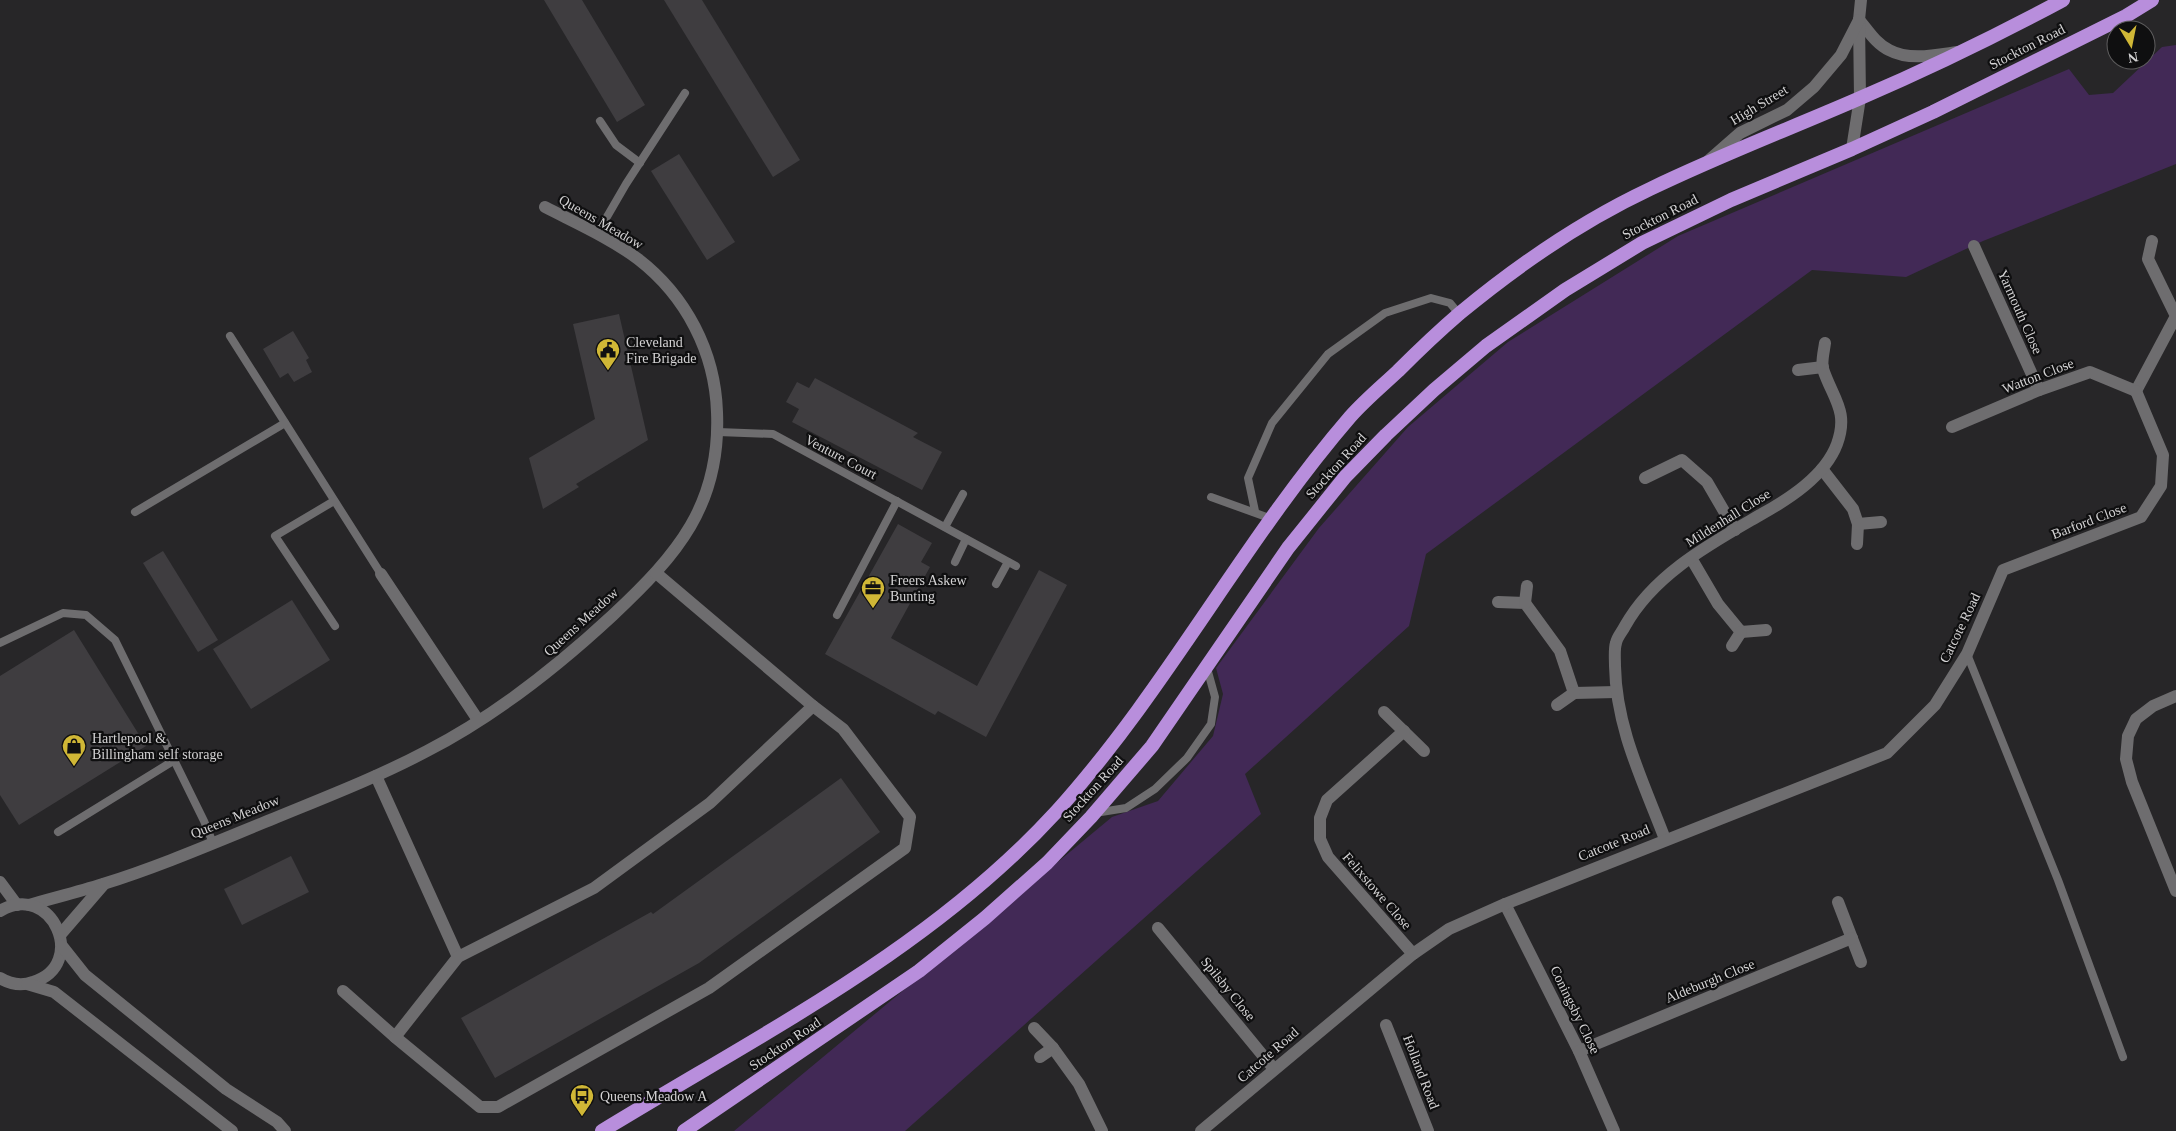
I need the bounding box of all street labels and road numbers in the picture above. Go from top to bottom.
street label: Stockton Road [1987,22,2067,72]
street label: High Street [1728,82,1790,128]
street label: Queens Meadow [556,192,646,253]
street label: Stockton Road [1620,192,1700,242]
street label: Yarmouth Close [1995,267,2045,357]
street label: Watton Close [2000,355,2076,397]
street label: Stockton Road [1303,430,1369,502]
street label: Venture Court [803,432,879,482]
street label: Mildenhall Close [1683,486,1773,550]
street label: Barford Close [2049,500,2129,542]
street label: Queens Meadow [541,584,622,659]
street label: Catcote Road [1937,591,1983,665]
street label: Stockton Road [1060,753,1126,825]
street label: Queens Meadow [188,792,282,842]
street label: Catcote Road [1576,822,1652,864]
street label: Felixstowe Close [1340,850,1414,932]
street label: Spilsby Close [1198,954,1258,1024]
street label: Aldeburgh Close [1663,956,1757,1006]
street label: Coningsby Close [1547,964,1603,1056]
street label: Stockton Road [746,1015,824,1073]
street label: Catcote Road [1234,1024,1302,1086]
street label: Holland Road [1400,1033,1442,1111]

